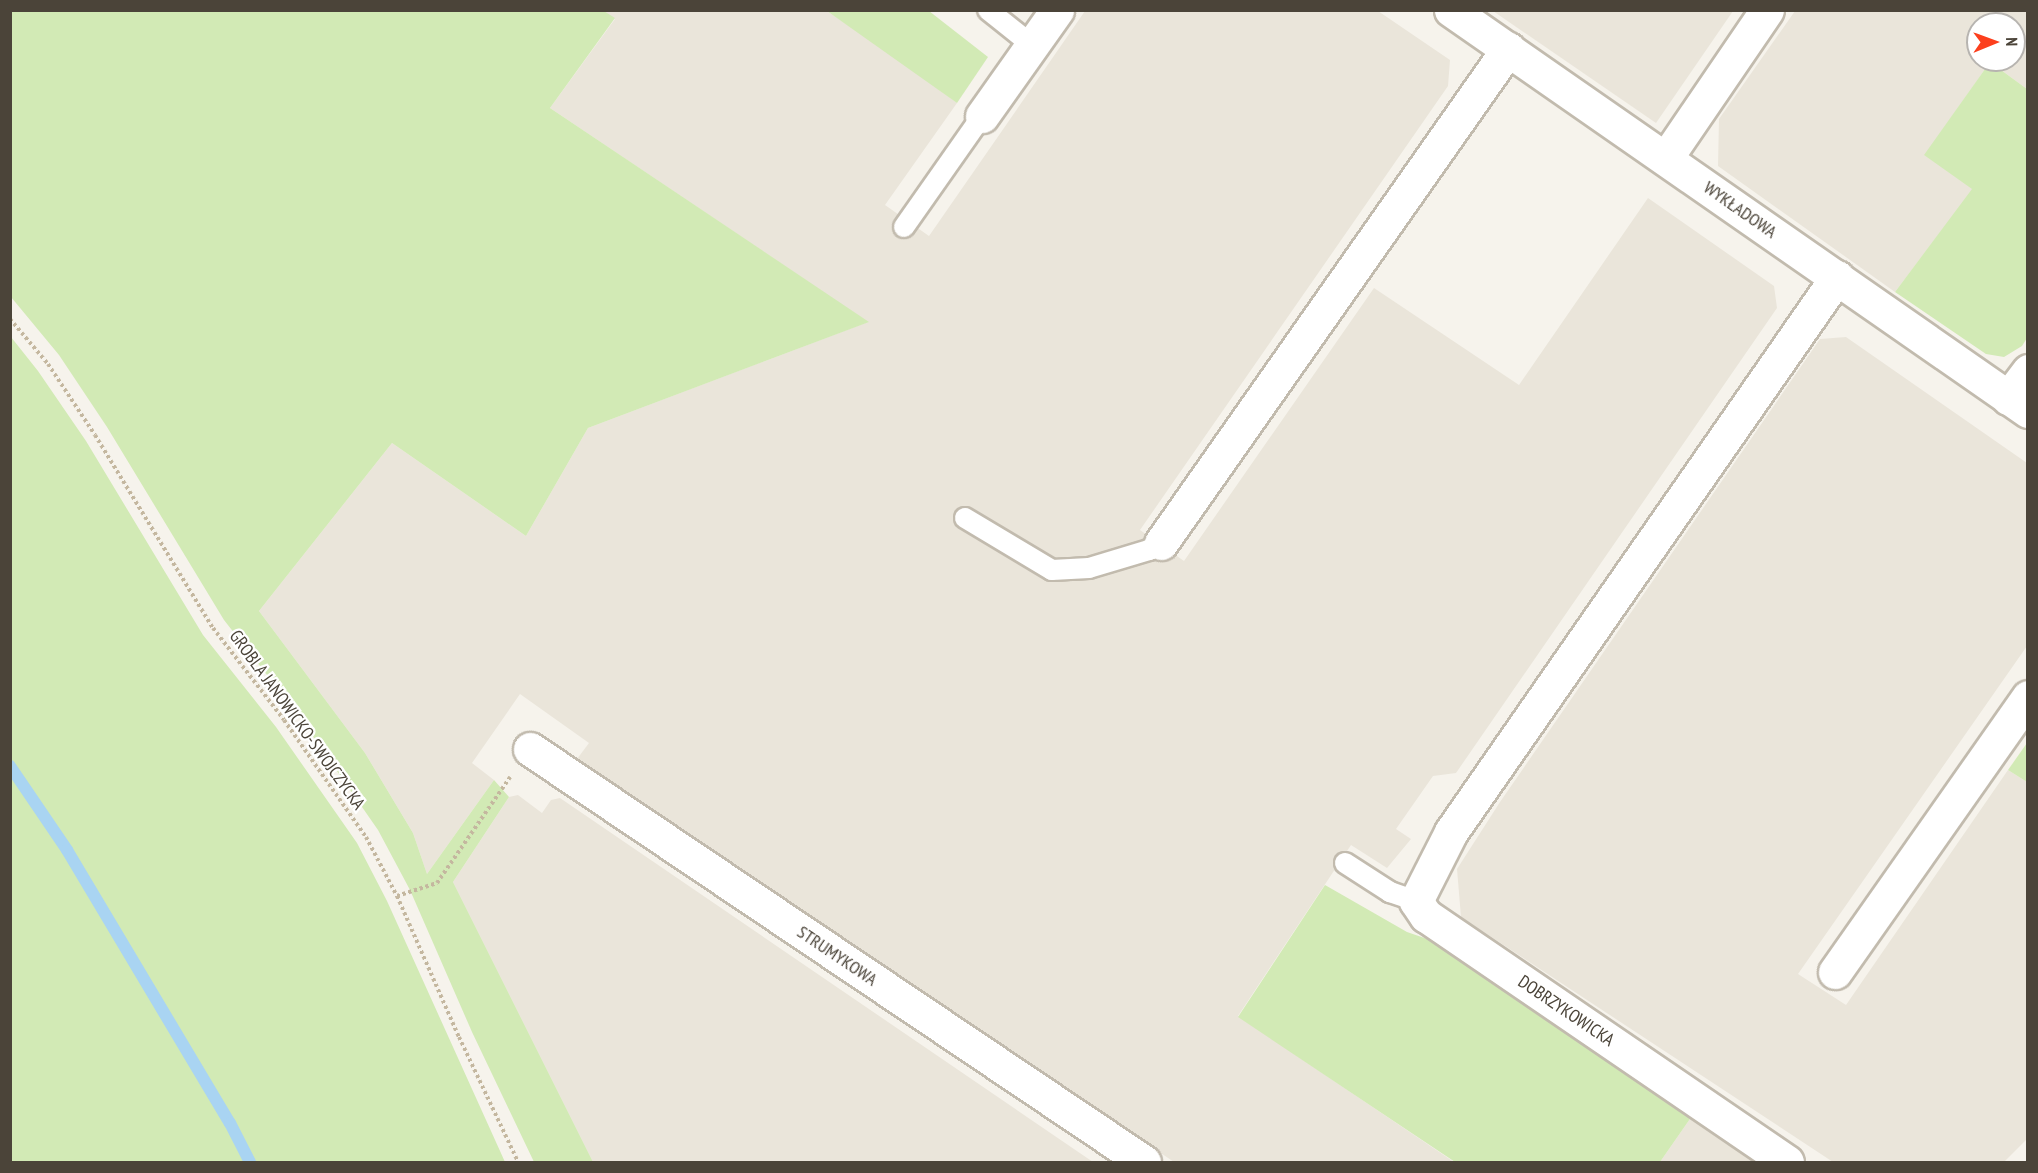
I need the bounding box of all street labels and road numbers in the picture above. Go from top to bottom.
street label: WYKŁADOWA [1699,177,1781,243]
street label: GROBLA JANOWICKO-SWOJCZYCKA [224,626,370,814]
street label: STRUMYKOWA [793,921,881,991]
street label: DOBRZYKOWICKA [1514,971,1618,1051]

